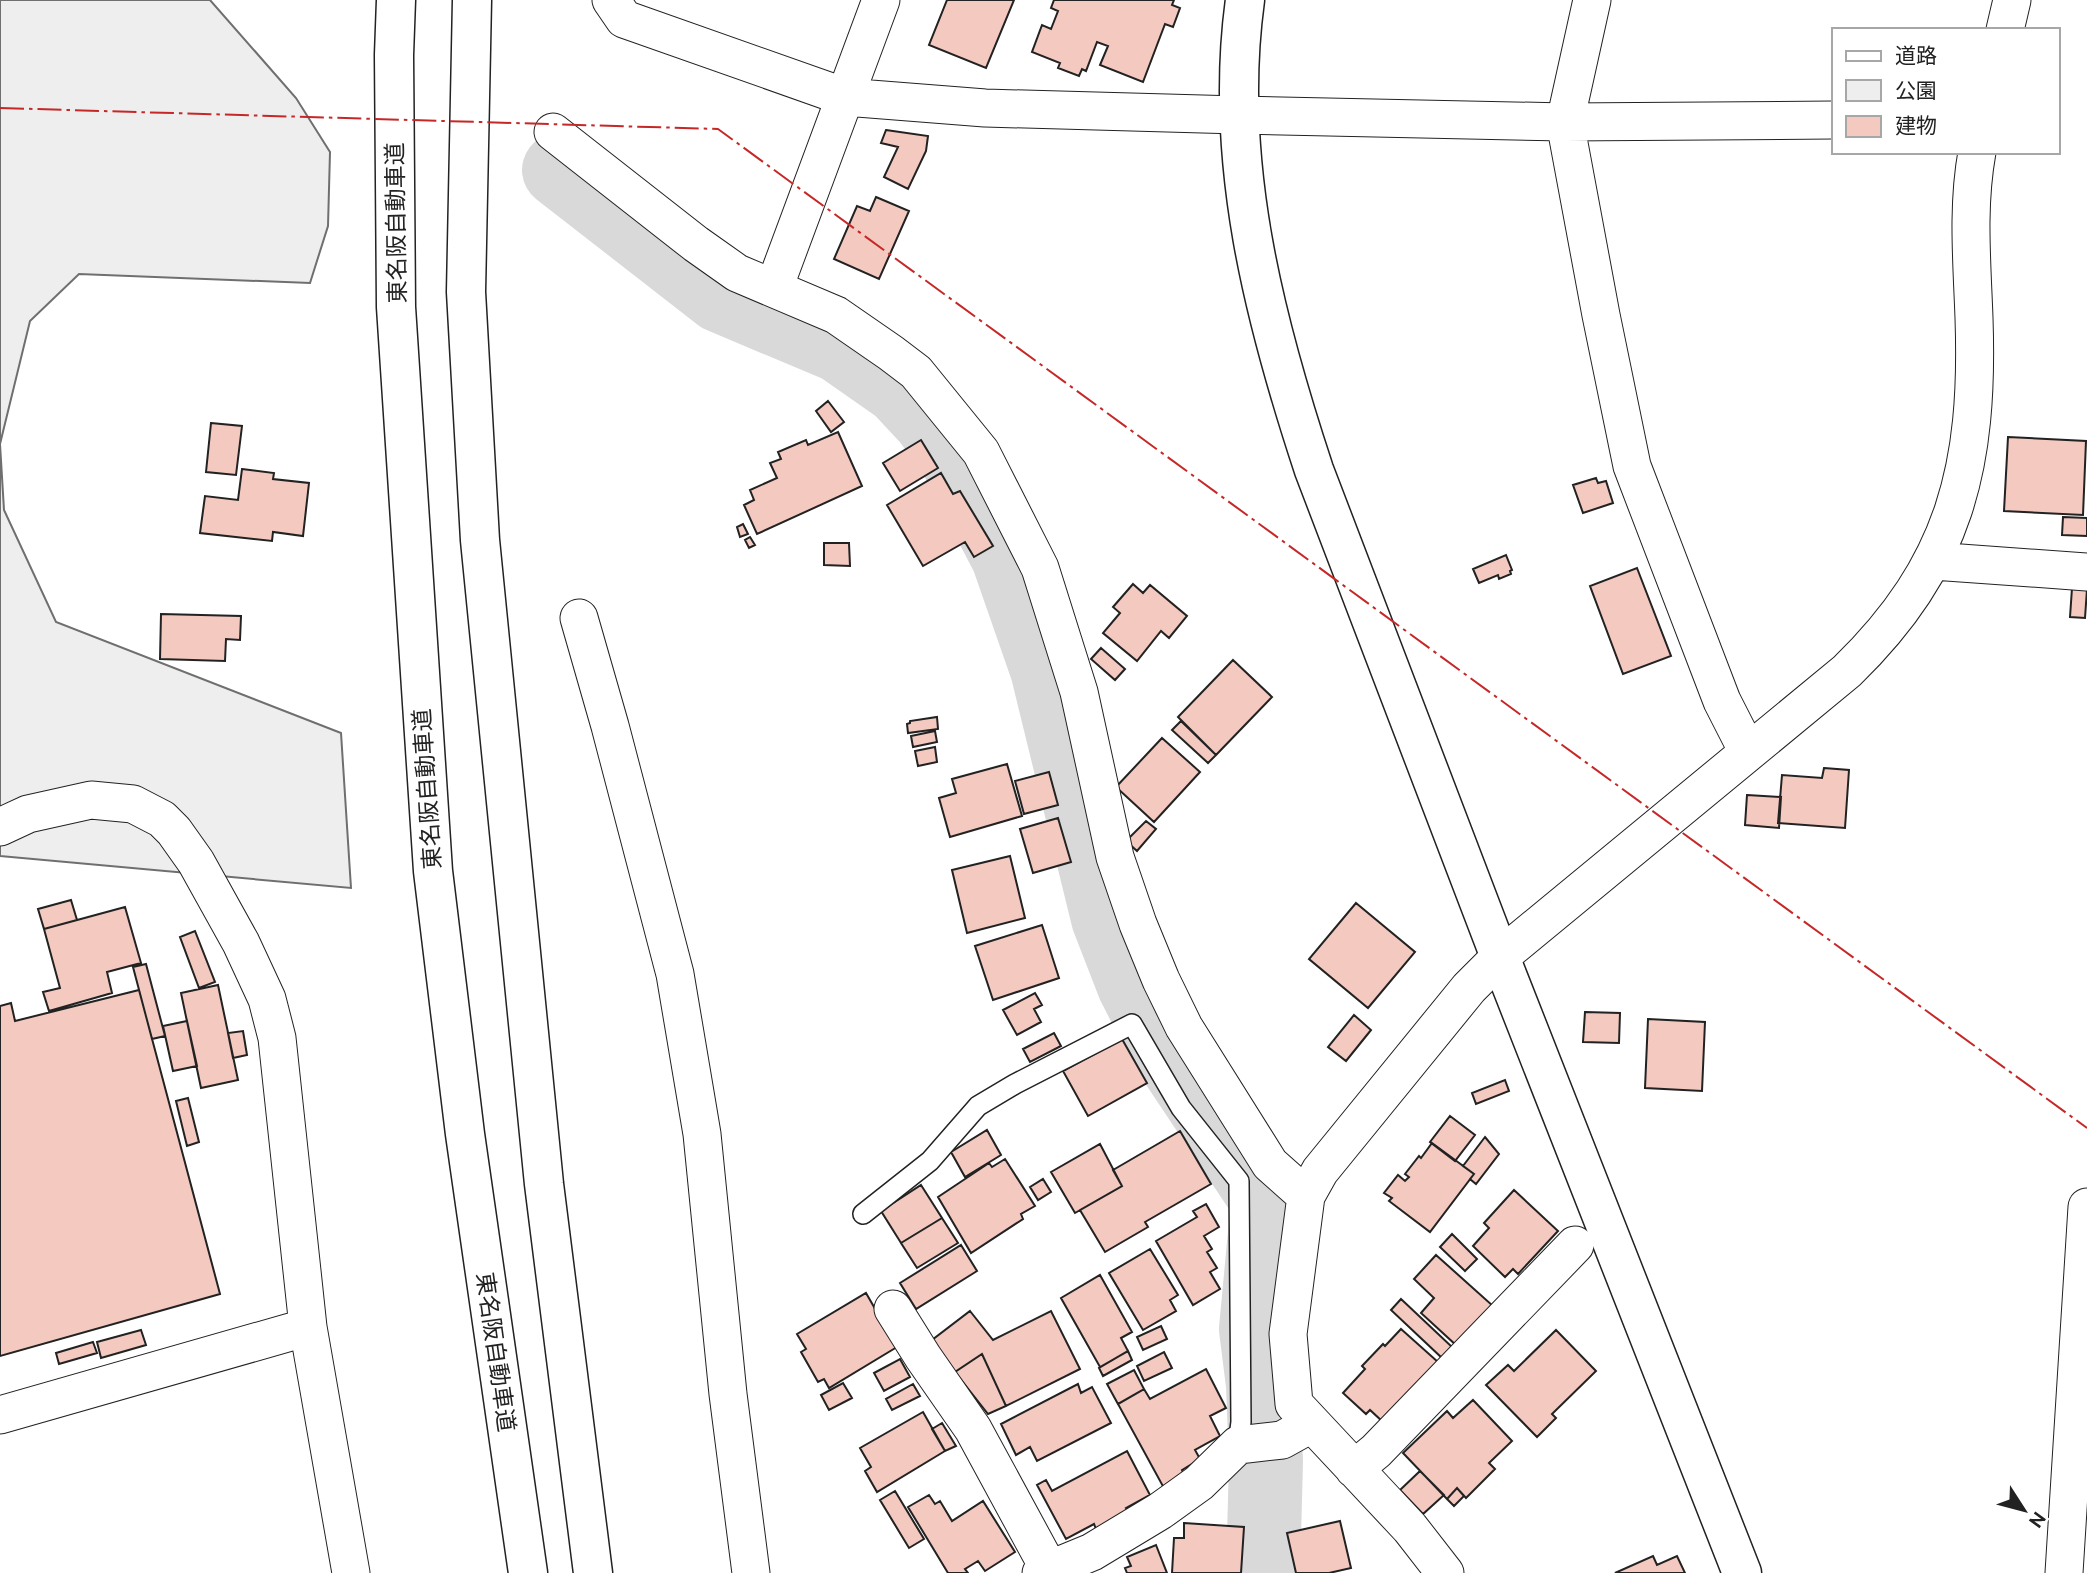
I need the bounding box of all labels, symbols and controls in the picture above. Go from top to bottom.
legend [1832,28,2059,154]
text: 道路 [1895,43,1937,67]
text: 公園 [1895,78,1937,102]
text: 建物 [1895,113,1937,137]
street label: 東名阪自動車道 [382,142,409,304]
street label: 東名阪自動車道 [408,708,445,870]
street label: 東名阪自動車道 [473,1270,520,1433]
north arrow [1989,1475,2059,1545]
text: N [2025,1508,2051,1532]

